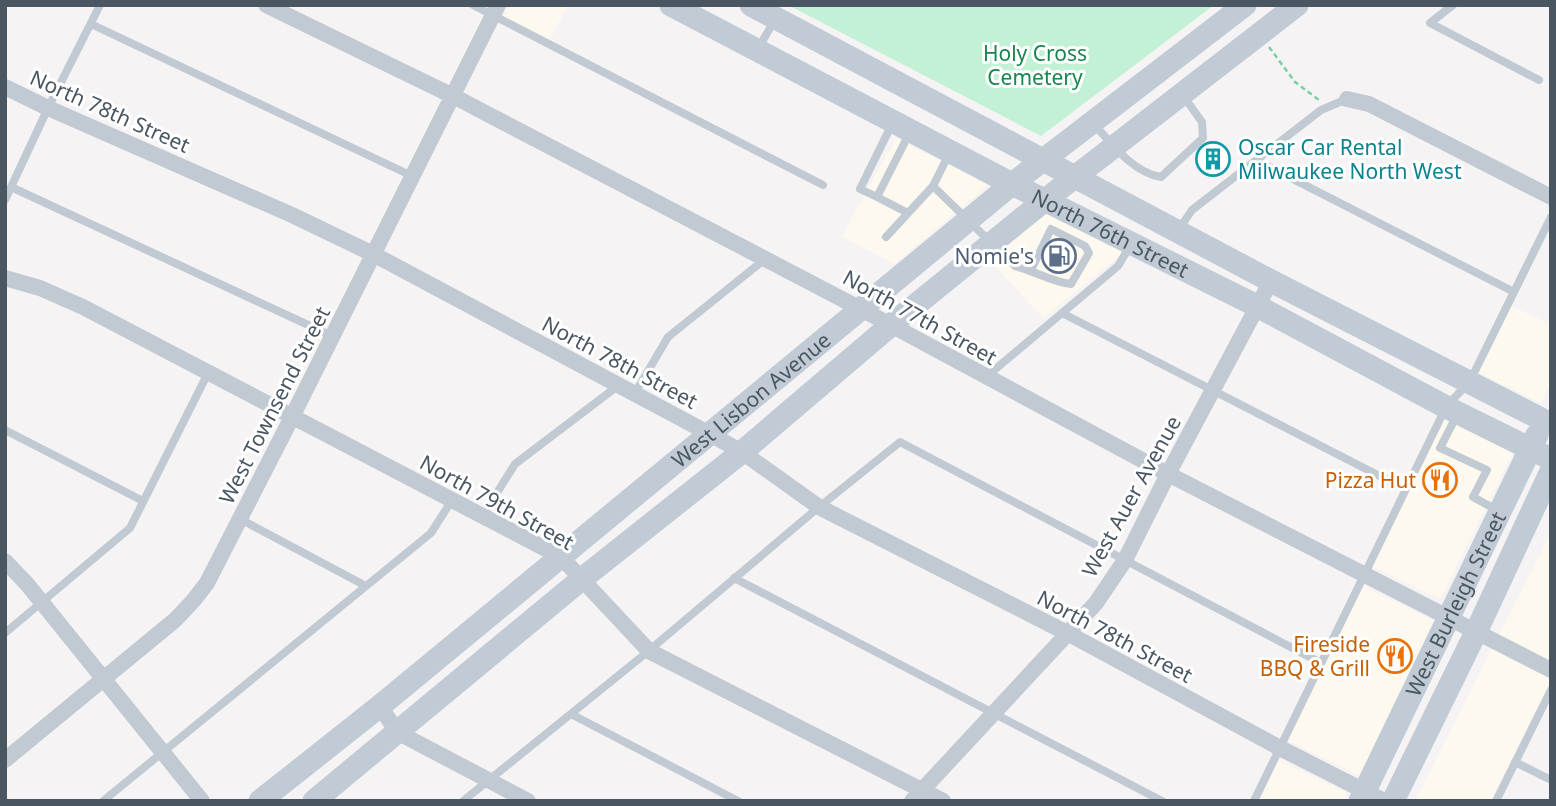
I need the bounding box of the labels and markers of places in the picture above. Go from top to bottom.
place label: Oscar Car Rental Milwaukee North West [1238,133,1462,185]
building icon: Oscar Car Rental Milwaukee North West [1194,140,1232,178]
fuel station icon: Nomie's [1040,237,1078,275]
place label: Nomie's [954,242,1034,270]
restaurant icon: Pizza Hut [1421,461,1459,499]
place label: Pizza Hut [1325,466,1416,494]
place label: Fireside BBQ & Grill [1260,630,1370,682]
restaurant icon: Fireside BBQ & Grill [1376,637,1414,675]

